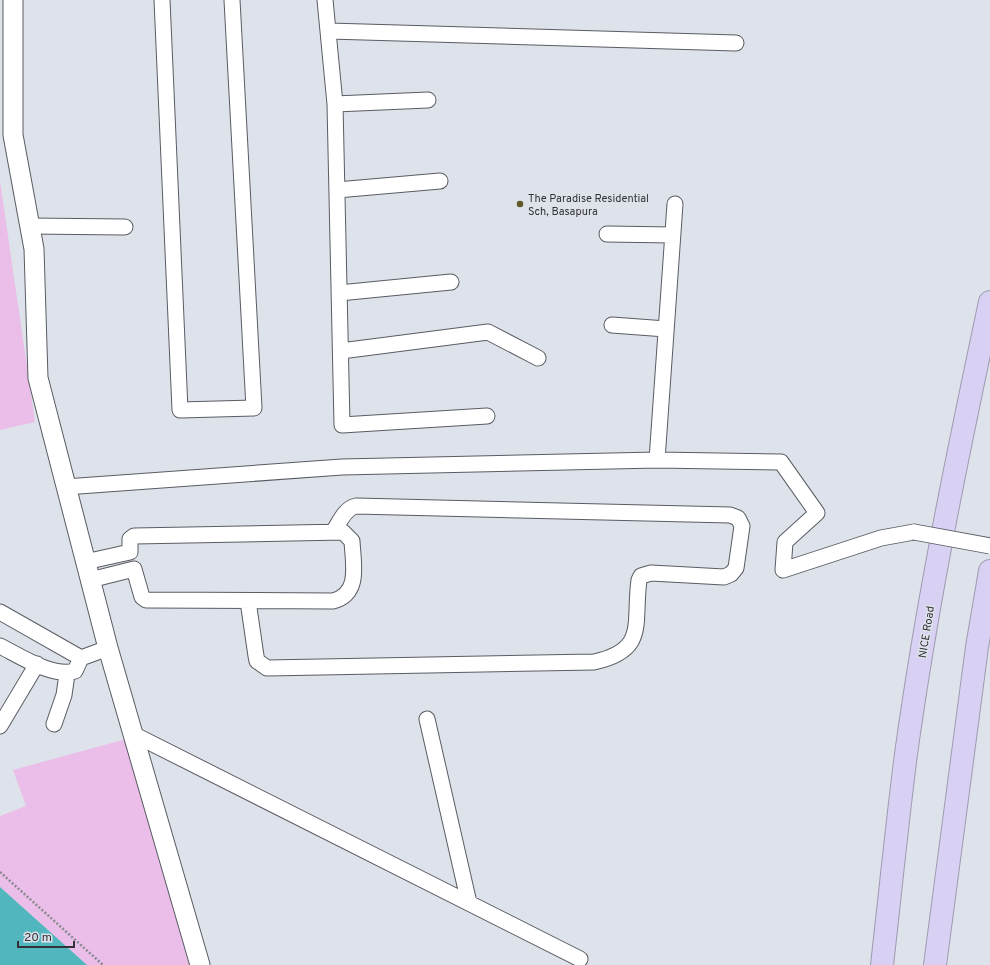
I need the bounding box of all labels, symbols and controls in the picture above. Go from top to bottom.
place label: The Paradise Residential Sch, Basapura [528,192,649,219]
marker: The Paradise Residential Sch, Basapura [515,199,525,209]
street label: NICE Road [916,605,938,659]
scale bar [18,923,74,949]
text: 20 m [24,930,52,946]

